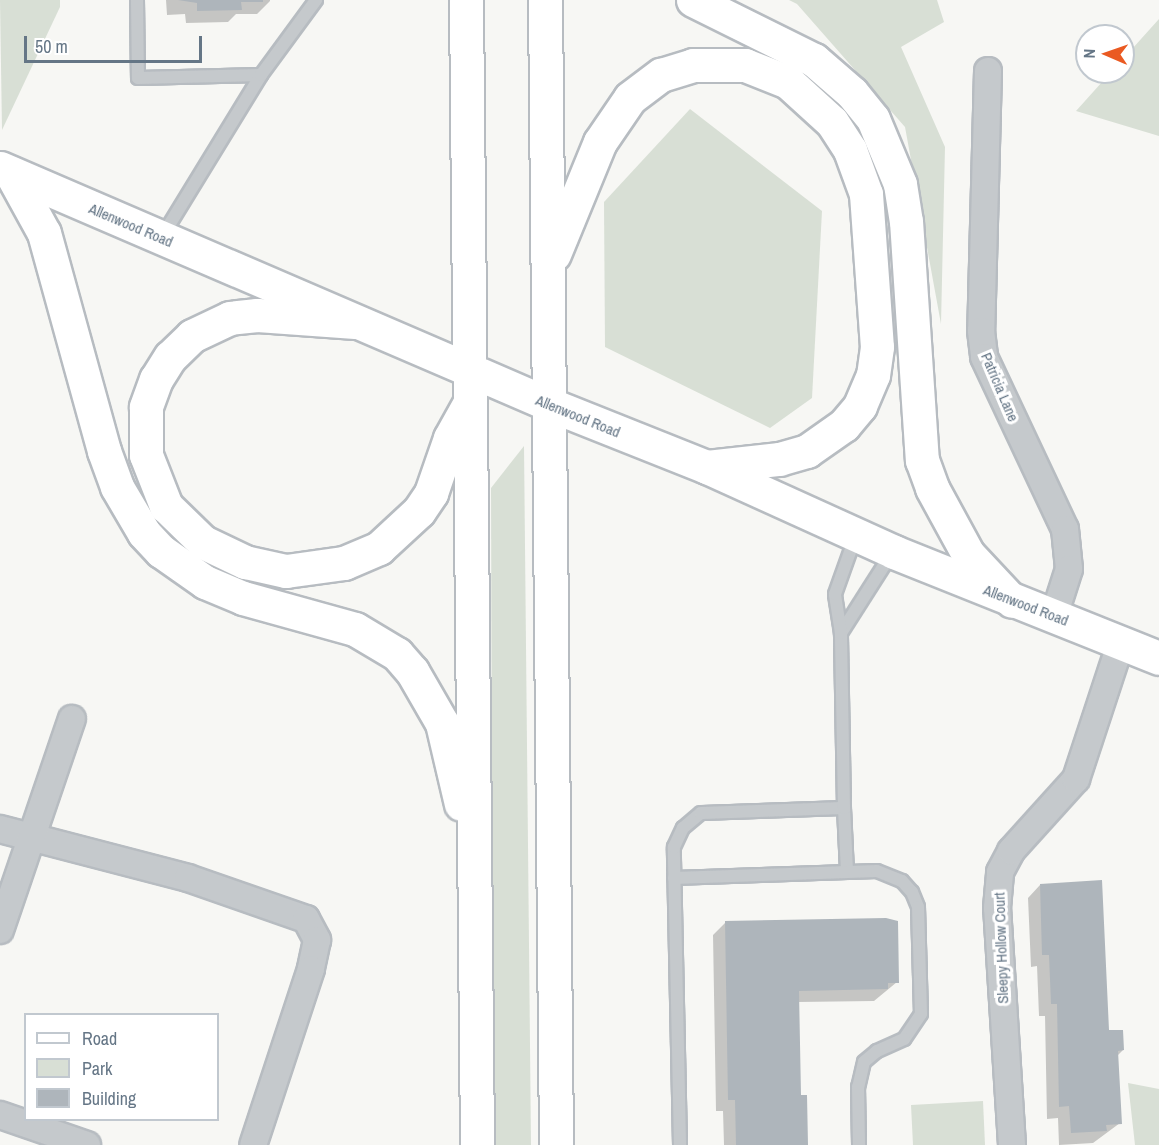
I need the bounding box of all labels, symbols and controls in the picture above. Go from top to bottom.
scale bar [27,24,206,62]
north arrow [1075,24,1135,84]
text: 50 m [35,34,68,59]
text: N [1078,48,1100,59]
street label: Allenwood Road [86,199,176,251]
street label: Patricia Lane [977,350,1023,424]
street label: Allenwood Road [533,391,623,441]
street label: Allenwood Road [981,581,1071,629]
street label: Sleepy Hollow Court [990,892,1012,1004]
legend [24,1013,219,1121]
text: Road [82,1026,117,1051]
text: Park [82,1056,112,1081]
text: Building [82,1086,136,1111]

